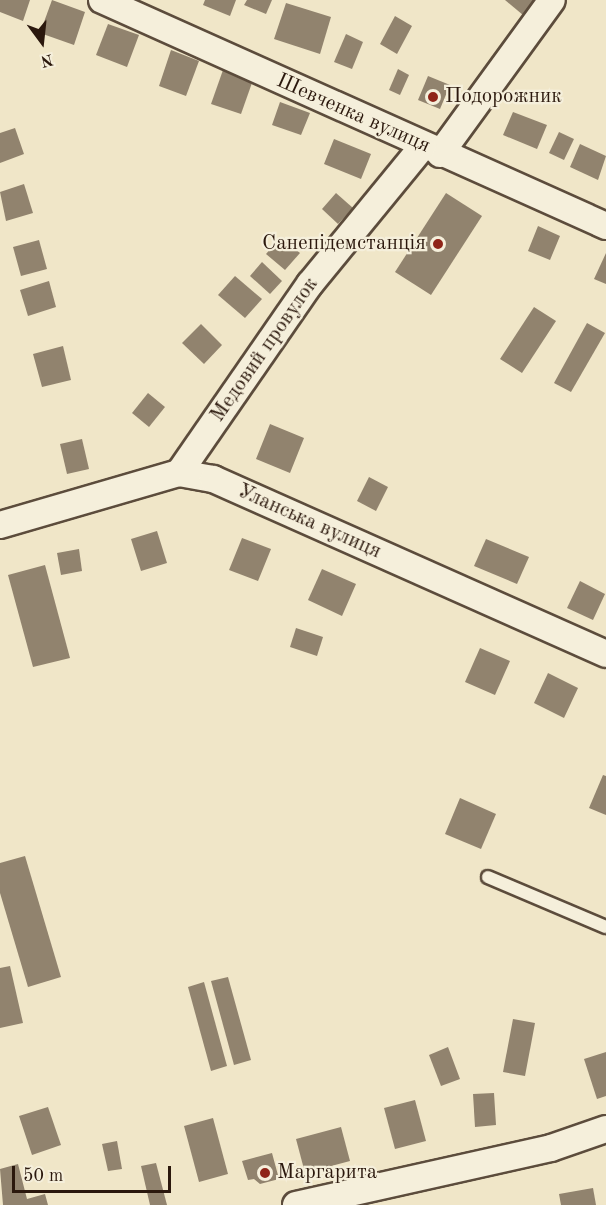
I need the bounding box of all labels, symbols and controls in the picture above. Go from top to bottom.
north arrow [12,12,72,72]
text: N [39,50,55,69]
street label: Шевченка вулиця [272,69,434,159]
place label: Подорожник [445,84,562,110]
marker: Подорожник [426,90,440,104]
place label: Санепідемстанція [262,231,426,257]
marker: Санепідемстанція [431,237,445,251]
street label: Медовий провулок [206,273,324,427]
street label: Уланська вулиця [233,479,385,565]
scale bar [15,1154,174,1192]
place label: Маргарита [277,1160,377,1186]
marker: Маргарита [258,1166,272,1180]
text: 50 m [23,1167,63,1185]

